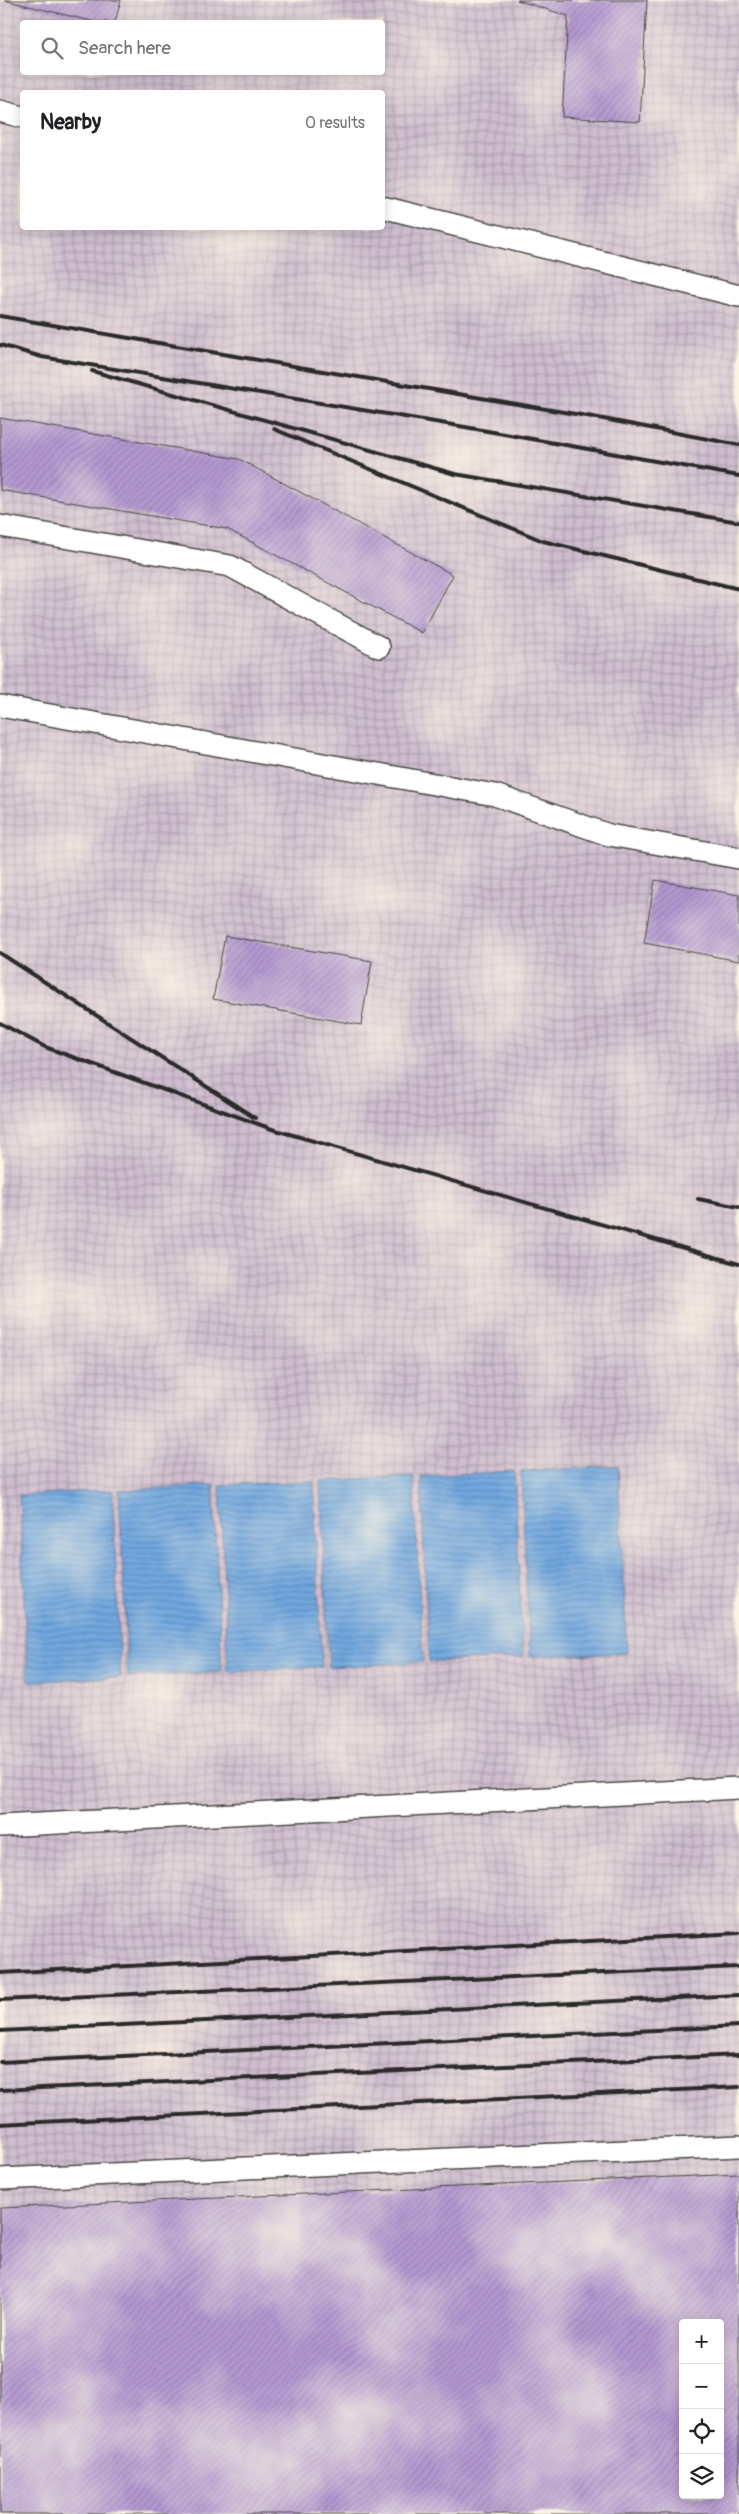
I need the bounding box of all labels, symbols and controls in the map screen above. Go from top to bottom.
search box [20,20,385,75]
icon: search [38,34,66,62]
text: Search here [78,36,171,60]
text: Nearby [40,109,101,136]
text: 0 results [305,113,365,133]
map controls [679,2319,724,2499]
button: + [679,2319,724,2364]
button: − [679,2364,724,2409]
button: locate [679,2409,724,2454]
button: layers [679,2454,724,2499]

